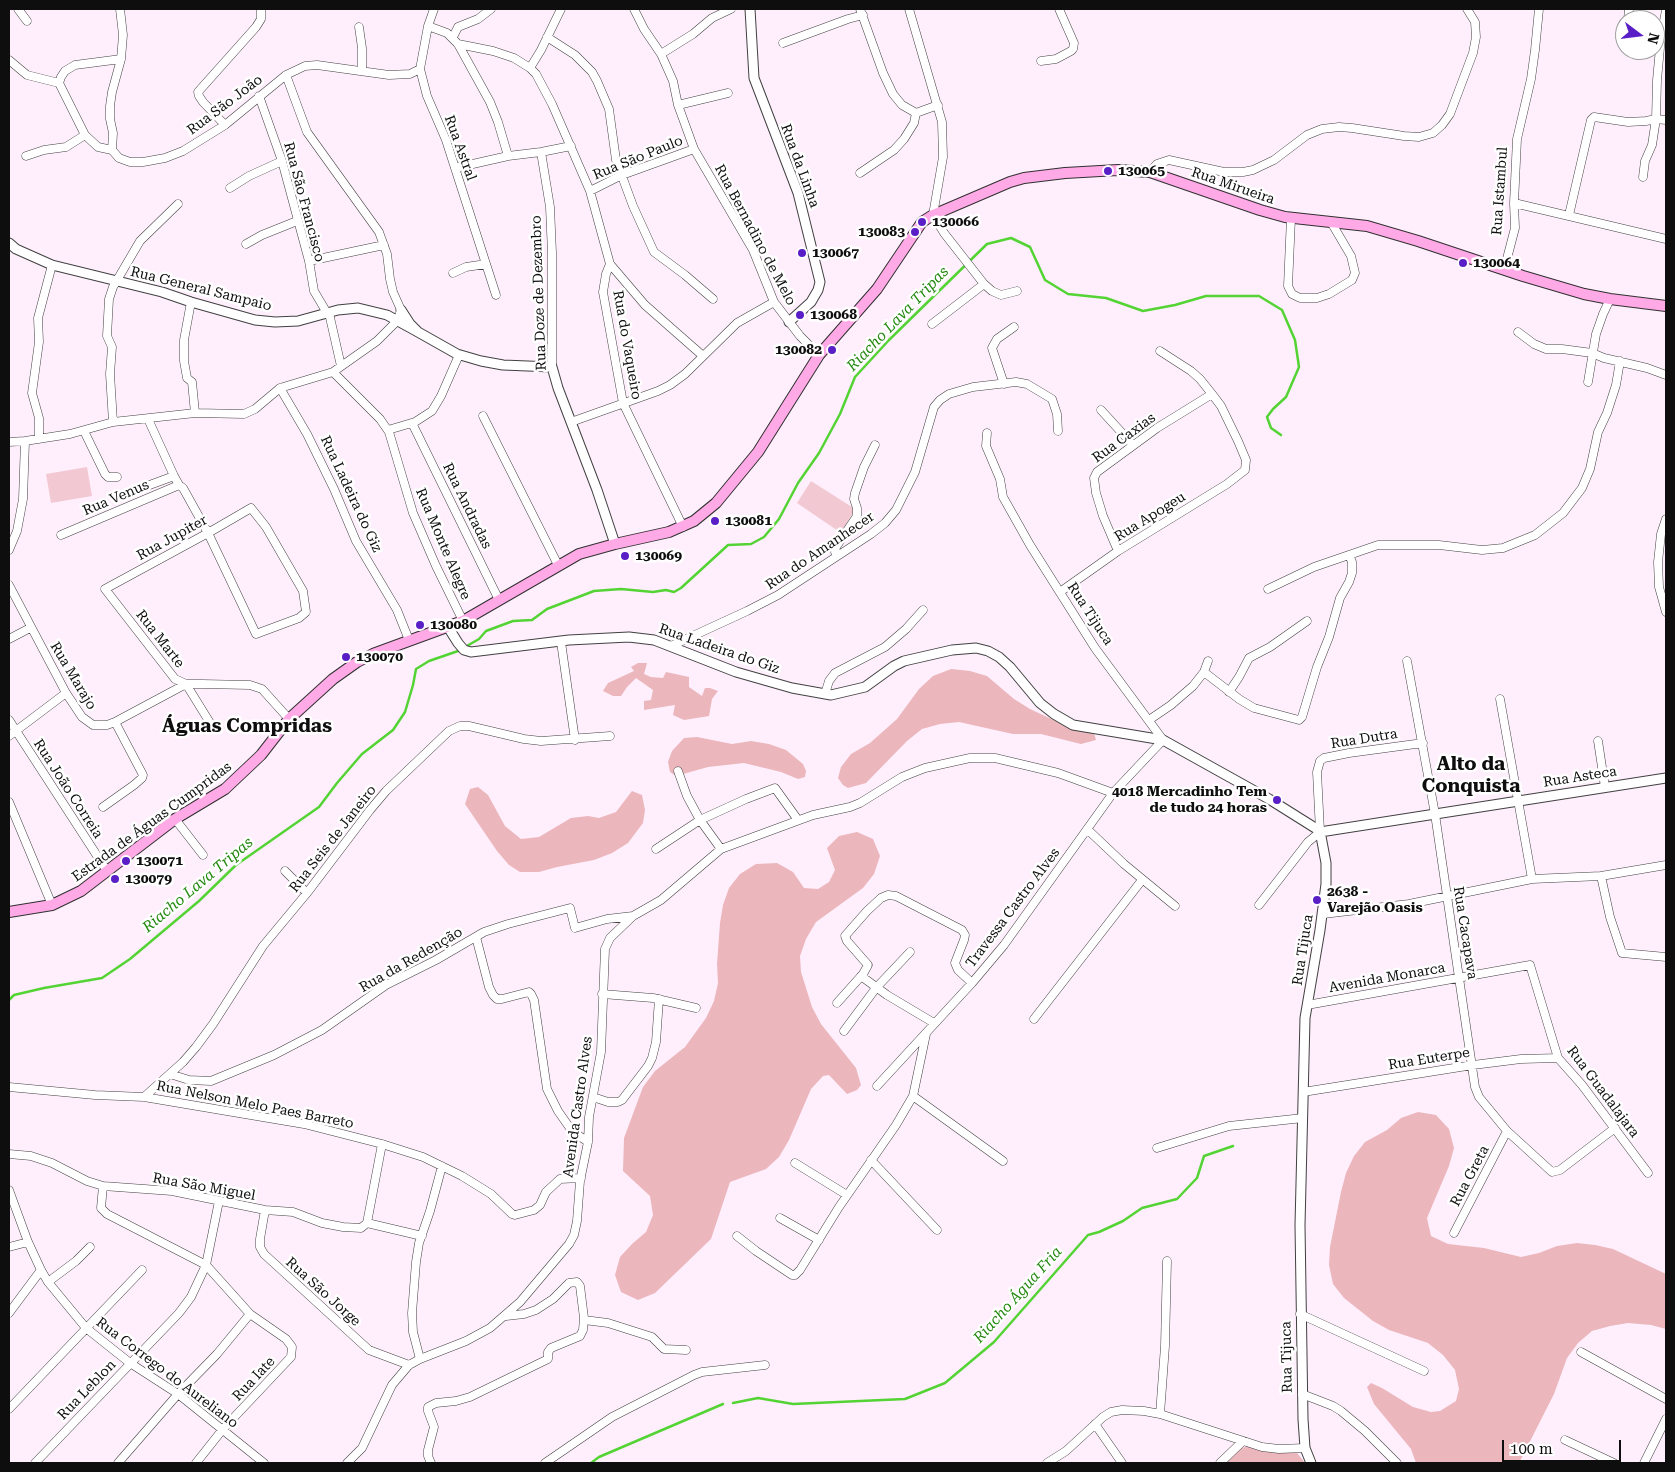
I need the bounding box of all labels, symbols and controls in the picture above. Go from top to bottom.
north arrow [1615,10,1665,60]
text: N [1644,31,1663,46]
street label: Rua São João [184,71,266,139]
street label: Rua Astral [440,113,480,183]
street label: Rua da Linha [777,122,823,210]
street label: Rua São Paulo [591,132,685,184]
street label: Rua São Francisco [280,140,328,264]
street label: Rua Istambul [1489,146,1511,236]
street label: Rua Bernadino de Melo [711,162,799,308]
place label: 130065 [1118,163,1165,179]
street label: Rua Mirueira [1189,164,1277,208]
marker: 130065 [1102,165,1114,177]
place label: 130066 [932,214,979,230]
street label: Rua Doze de Dezembro [528,215,550,371]
marker: 130066 [916,216,928,228]
place label: 130083 [858,224,905,240]
marker: 130083 [909,226,921,238]
place label: 130067 [812,245,859,261]
marker: 130067 [796,247,808,259]
place label: 130064 [1473,255,1520,271]
marker: 130064 [1457,257,1469,269]
street label: Rua General Sampaio [129,263,273,315]
water label: Riacho Lava Tripas [843,263,953,375]
street label: Rua do Vaqueiro [609,289,645,401]
place label: 130068 [810,307,857,323]
marker: 130068 [794,309,806,321]
place label: 130082 [775,342,822,358]
marker: 130082 [826,344,838,356]
street label: Rua Caxias [1089,409,1159,467]
street label: Rua Ladeira do Giz [317,433,385,555]
street label: Rua Andradas [439,460,495,552]
street label: Rua Venus [80,477,152,519]
street label: Rua Monte Alegre [412,486,474,602]
street label: Rua Apogeu [1111,488,1189,546]
street label: Rua do Amanhecer [762,508,878,594]
street label: Rua Jupiter [134,512,210,564]
place label: 130081 [725,513,772,529]
marker: 130081 [709,515,721,527]
place label: 130069 [635,548,682,564]
marker: 130069 [619,550,631,562]
street label: Rua Tijuca [1063,579,1117,649]
street label: Rua Marte [132,607,188,671]
place label: 130080 [430,617,477,633]
marker: 130080 [414,619,426,631]
street label: Rua Ladeira do Giz [656,620,782,678]
street label: Rua Marajo [46,639,100,713]
place label: 130070 [356,649,403,665]
marker: 130070 [340,651,352,663]
district label: Águas Compridas [162,715,332,737]
street label: Rua Dutra [1329,725,1399,753]
street label: Rua João Correia [30,736,106,842]
district label: Alto da Conquista [1422,753,1520,797]
street label: Estrada de Águas Cumpridas [69,758,235,886]
street label: Rua Asteca [1542,763,1618,791]
street label: Rua Seis de Janeiro [286,782,380,896]
place label: 4018 Mercadinho Tem de tudo 24 horas [1112,784,1267,816]
marker: 4018 Mercadinho Tem de tudo 24 horas [1271,794,1283,806]
water label: Riacho Lava Tripas [139,834,257,936]
street label: Travessa Castro Alves [962,845,1064,971]
place label: 130071 [136,853,183,869]
marker: 130071 [120,855,132,867]
place label: 130079 [125,871,172,887]
marker: 130079 [109,873,121,885]
place label: 2638 - Varejão Oasis [1327,884,1423,916]
street label: Rua Cacapava [1449,885,1481,981]
marker: 2638 - Varejão Oasis [1311,894,1323,906]
street label: Rua Tijuca [1289,913,1317,987]
street label: Rua da Redenção [356,924,466,996]
street label: Avenida Monarca [1327,959,1447,997]
street label: Avenida Castro Alves [560,1035,596,1179]
street label: Rua Guadalajara [1563,1043,1643,1141]
street label: Rua Euterpe [1387,1044,1471,1074]
street label: Rua Nelson Melo Paes Barreto [155,1078,355,1132]
street label: Rua Greta [1447,1143,1493,1209]
street label: Rua São Miguel [151,1170,257,1204]
water label: Riacho Água Fria [970,1243,1066,1347]
street label: Rua São Jorge [282,1254,364,1330]
street label: Rua Corrego do Aureliano [93,1314,241,1432]
street label: Rua Tijuca [1278,1321,1296,1393]
street label: Rua Iate [229,1353,279,1405]
street label: Rua Leblon [54,1357,120,1423]
scale bar [1505,1430,1624,1462]
text: 100 m [1510,1440,1553,1458]

